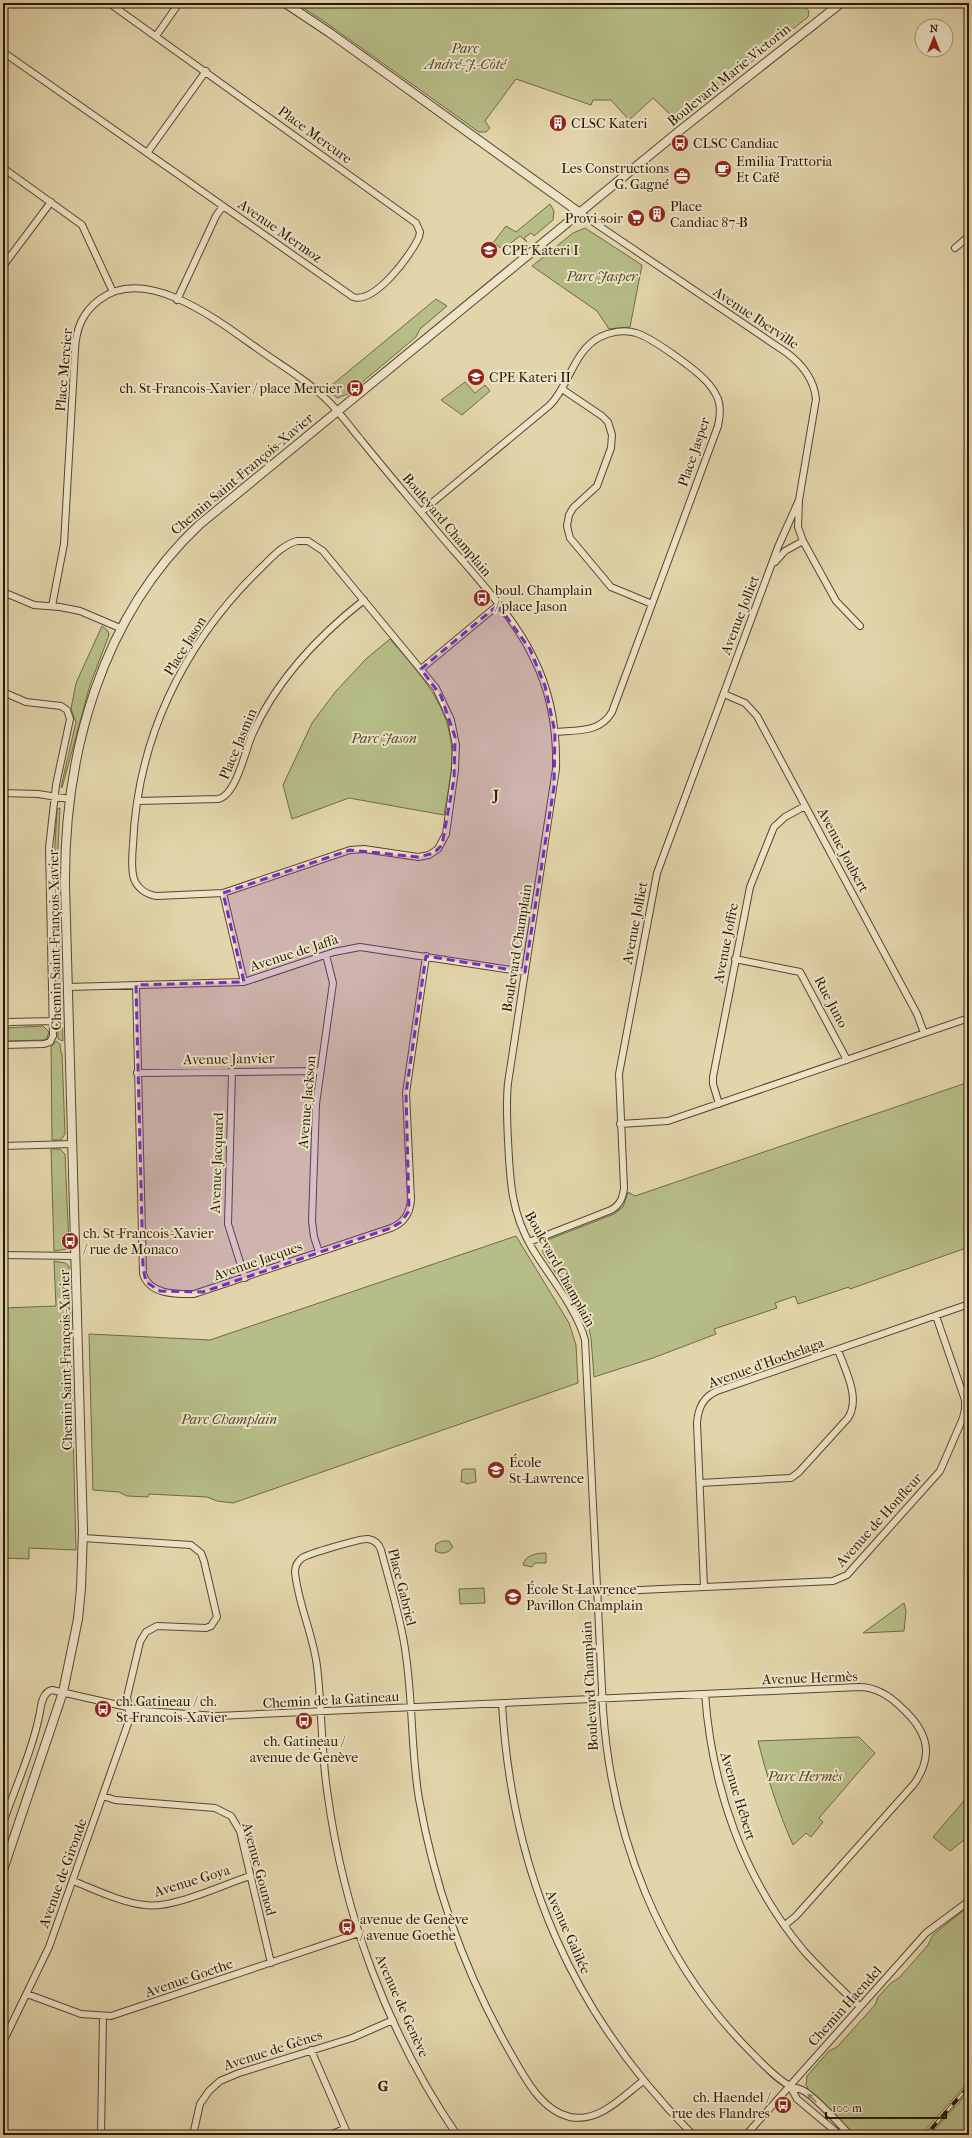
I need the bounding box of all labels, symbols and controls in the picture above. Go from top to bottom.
north arrow [914,18,954,58]
street label: Boulevard Marie-Victorin [664,20,794,130]
text: N [930,22,939,35]
park label: Parc André-J.-Côté [422,40,508,73]
street label: Place Mercure [275,102,355,168]
building icon: CLSC Kateri [548,113,568,133]
place label: CLSC Kateri [571,115,647,132]
bus stop icon: CLSC Candiac [670,133,690,153]
place label: CLSC Candiac [693,135,779,152]
place label: Emilia Trattoria Et Café [736,153,833,186]
cafe icon: Emilia Trattoria Et Café [713,159,733,179]
place label: Les Constructions G. Gagné [561,160,669,193]
office icon: Les Constructions G. Gagné [672,166,692,186]
street label: Avenue Mermoz [234,195,325,266]
place label: Place Candiac 87-B [670,198,748,231]
building icon: Place Candiac 87-B [647,204,667,224]
supermarket icon: Provi-soir [626,208,646,228]
place label: Provi-soir [565,210,623,227]
school or university icon: CPE Kateri I [479,240,499,260]
place label: CPE Kateri I [502,242,579,259]
park label: Parc Jasper [565,268,639,285]
street label: Avenue Iberville [709,283,802,353]
street label: Place Mercier [52,328,76,412]
school or university icon: CPE Kateri II [466,367,486,387]
place label: CPE Kateri II [489,369,572,386]
bus stop icon: ch. St-Francois-Xavier / place Mercier [345,378,365,398]
place label: ch. St-Francois-Xavier / place Mercier [119,380,342,397]
street label: Chemin Saint-François-Xavier [167,409,317,539]
street label: Place Jasper [674,415,714,489]
street label: Boulevard Champlain [399,470,495,580]
street label: Avenue Jolliet [717,573,763,658]
place label: boul. Champlain / place Jason [494,582,592,615]
bus stop icon: boul. Champlain / place Jason [472,588,492,608]
street label: Place Jason [160,613,210,679]
street label: Place Jasmin [215,706,261,782]
park label: Parc Jason [350,730,417,747]
district label: J [491,786,499,804]
street label: Avenue Joubert [813,804,872,895]
street label: Chemin Saint-François-Xavier [45,849,65,1031]
street label: Avenue Jolliet [618,880,651,967]
street label: Boulevard Champlain [498,883,536,1013]
street label: Avenue Joffre [710,901,742,986]
street label: Avenue de Jaffa [247,931,341,976]
street label: Rue Juno [810,973,852,1031]
street label: Avenue Janvier [182,1050,275,1068]
street label: Avenue Jackson [294,1055,320,1150]
street label: Avenue Jacquard [207,1112,227,1215]
street label: Boulevard Champlain [521,1208,599,1330]
place label: ch. St-Francois-Xavier / rue de Monaco [82,1225,214,1258]
bus stop icon: ch. St-Francois-Xavier / rue de Monaco [60,1231,80,1251]
street label: Avenue Jacques [210,1238,305,1285]
street label: Chemin Saint-François-Xavier [56,1269,76,1451]
street label: Avenue d'Hochelaga [705,1334,827,1392]
park label: Parc Champlain [180,1411,277,1428]
place label: École St-Lawrence [509,1453,584,1487]
school or university icon: École St-Lawrence [486,1460,506,1480]
street label: Avenue de Honfleur [832,1469,926,1571]
street label: Place Gabriel [384,1546,420,1628]
place label: École St-Lawrence Pavillon Champlain [526,1580,643,1614]
school or university icon: École St-Lawrence Pavillon Champlain [503,1587,523,1607]
street label: Boulevard Champlain [578,1621,602,1751]
street label: Avenue Hermès [761,1668,858,1688]
street label: Chemin de la Gatineau [262,1688,400,1712]
place label: ch. Gatineau / ch. St-Francois-Xavier [116,1693,227,1726]
bus stop icon: ch. Gatineau / ch. St-Francois-Xavier [93,1699,113,1719]
bus stop icon: ch. Gatineau / avenue de Genève [294,1711,314,1731]
place label: ch. Gatineau / avenue de Genève [250,1733,358,1766]
street label: Avenue Hébert [716,1749,759,1842]
park label: Parc Hermès [767,1768,843,1785]
street label: Avenue de Gironde [35,1816,91,1931]
street label: Avenue Gounod [238,1820,280,1918]
street label: Avenue Goya [151,1861,233,1901]
street label: Avenue Galilée [541,1886,594,1977]
place label: avenue de Genève / avenue Goethe [359,1911,469,1944]
bus stop icon: avenue de Genève / avenue Goethe [337,1917,357,1937]
street label: Avenue de Genève [371,1951,432,2060]
street label: Avenue Goethe [142,1955,235,2001]
street label: Chemin Haendel [805,1962,886,2050]
street label: Avenue de Gênes [221,2026,324,2074]
district label: G [378,2077,389,2095]
place label: ch. Haendel / rue des Flandres [672,2089,772,2122]
one-way arrow [807,2093,817,2103]
scale bar [826,2094,946,2120]
bus stop icon: ch. Haendel / rue des Flandres [773,2095,793,2115]
text: 100 m [832,2101,862,2115]

